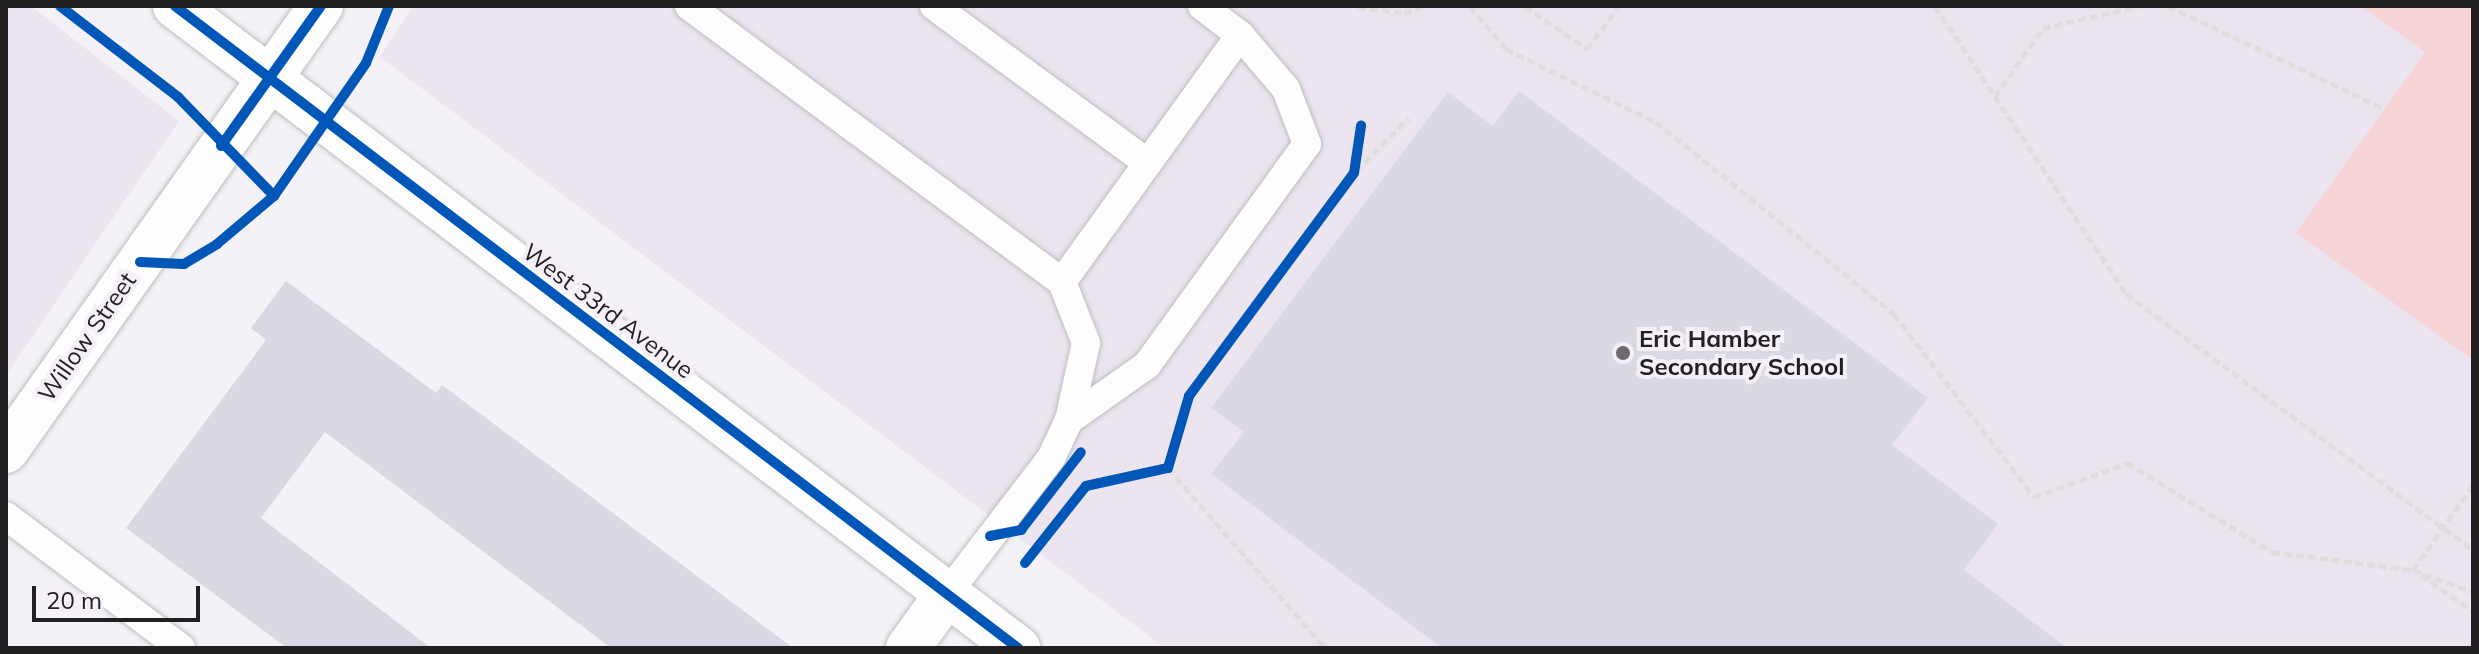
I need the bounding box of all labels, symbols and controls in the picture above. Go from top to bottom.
street label: West 33rd Avenue [517,237,699,385]
street label: Willow Street [32,267,142,407]
place label: Eric Hamber Secondary School [1639,325,1844,381]
marker: Eric Hamber Secondary School [1614,344,1632,362]
scale bar [36,570,204,620]
text: 20 m [46,585,102,615]

